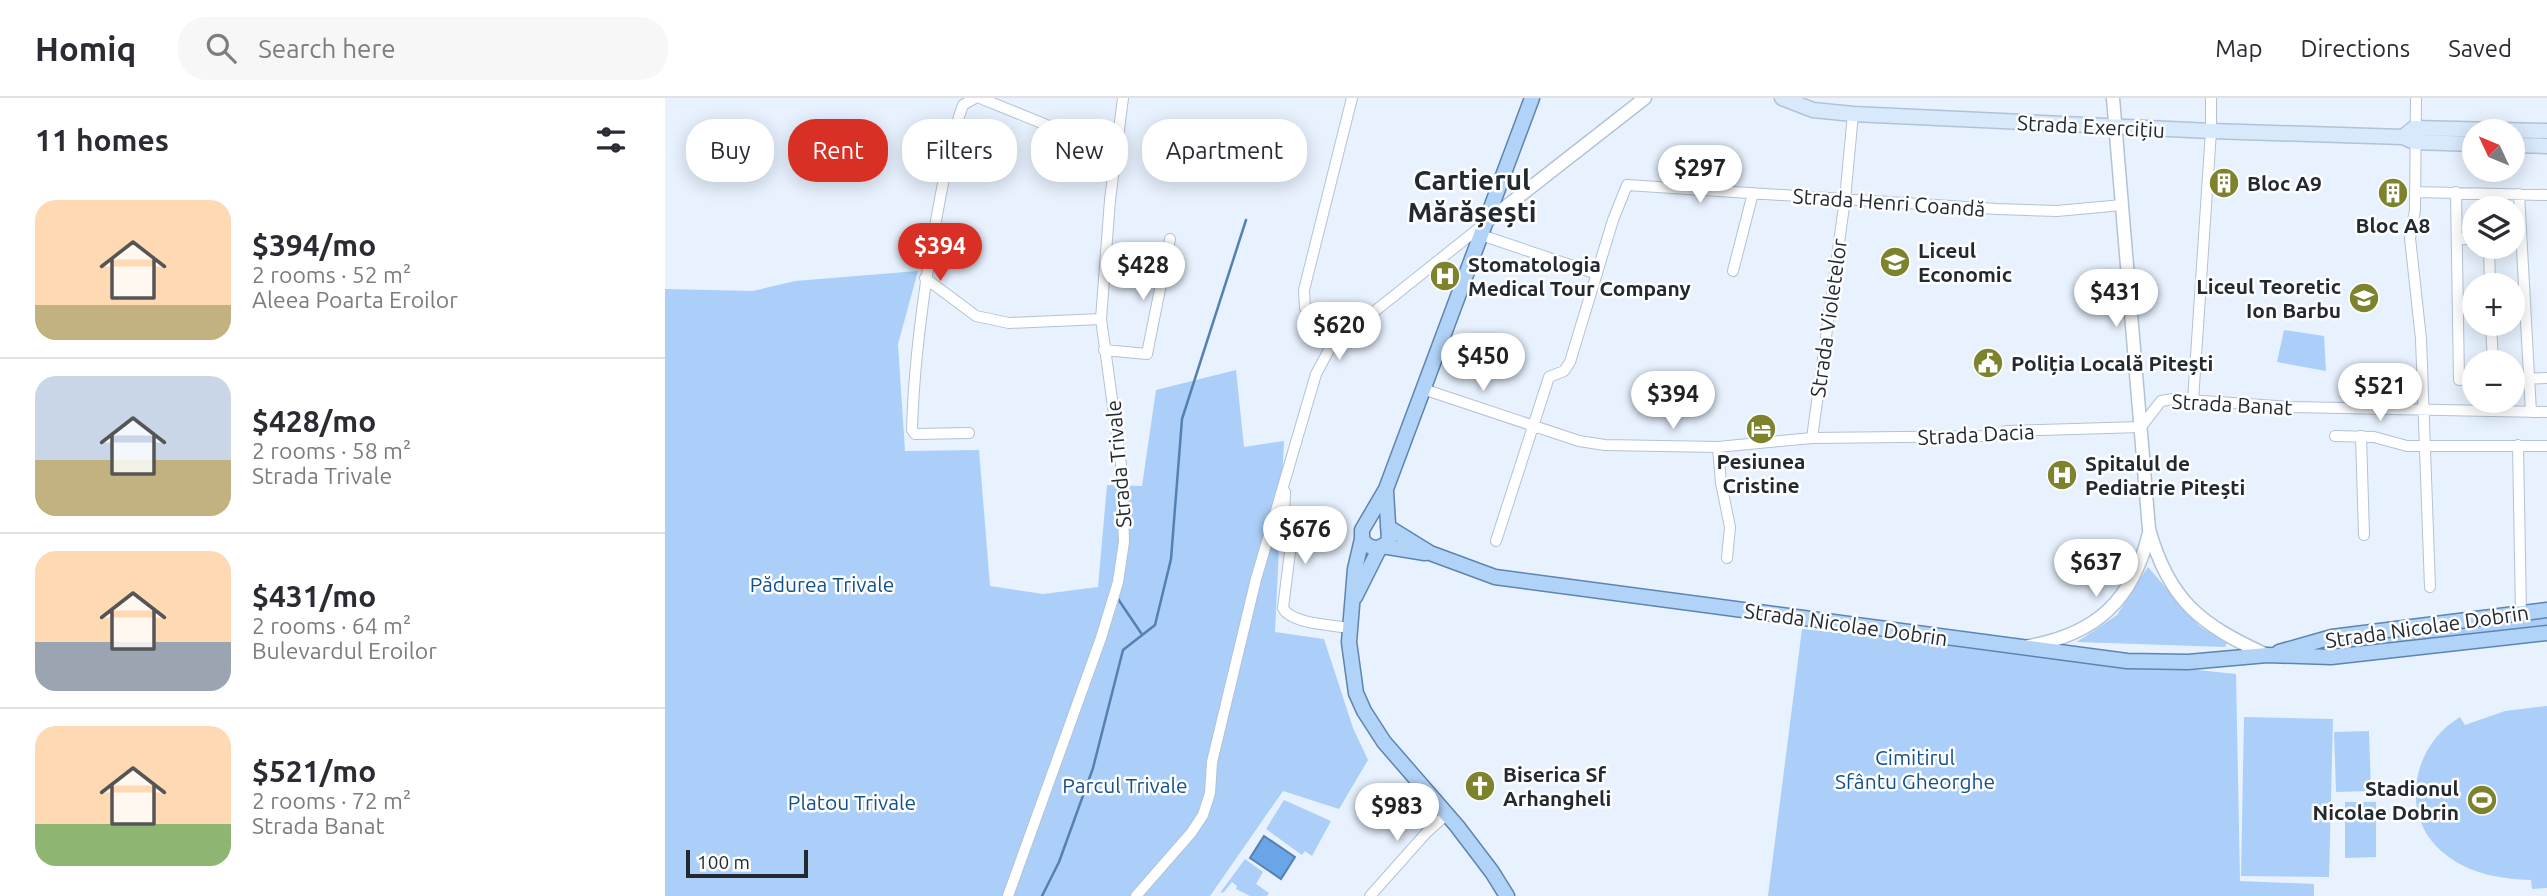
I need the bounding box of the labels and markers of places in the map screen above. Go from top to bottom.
pin: $297 [1659,146,1741,205]
building icon: Bloc A9 [2207,166,2241,200]
place label: Bloc A9 [2247,171,2322,195]
building icon: Bloc A8 [2376,176,2410,210]
place label: Bloc A8 [2356,213,2430,237]
pin: $394 [899,223,981,283]
place label: Liceul Economic [1918,238,2012,286]
pin: $428 [1102,242,1184,302]
school or university icon: Liceul Economic [1878,245,1912,279]
place label: Stomatologia Medical Tour Company [1468,252,1691,300]
hospital icon: Stomatologia Medical Tour Company [1428,259,1462,293]
pin: $431 [2075,270,2157,329]
place label: Liceul Teoretic Ion Barbu [2196,274,2341,322]
school or university icon: Liceul Teoretic Ion Barbu [2347,281,2381,315]
pin: $620 [1298,302,1380,362]
pin: $450 [1442,334,1524,393]
public building icon: Poliția Locală Pitești [1971,346,2005,380]
place label: Poliția Locală Pitești [2011,351,2213,375]
pin: $521 [2339,364,2421,423]
pin: $394 [1632,372,1714,431]
hotel icon: Pesiunea Cristine [1744,412,1778,446]
place label: Pesiunea Cristine [1717,449,1805,497]
place label: Spitalul de Pediatrie Pitești [2085,451,2245,499]
hospital icon: Spitalul de Pediatrie Pitești [2045,458,2079,492]
pin: $676 [1264,506,1346,566]
pin: $637 [2055,540,2137,599]
place label: Biserica Sf Arhangheli [1503,762,1611,810]
church icon: Biserica Sf Arhangheli [1463,769,1497,803]
place label: Stadionul Nicolae Dobrin [2313,776,2459,824]
sports icon: Stadionul Nicolae Dobrin [2465,783,2499,817]
pin: $983 [1356,784,1438,843]

